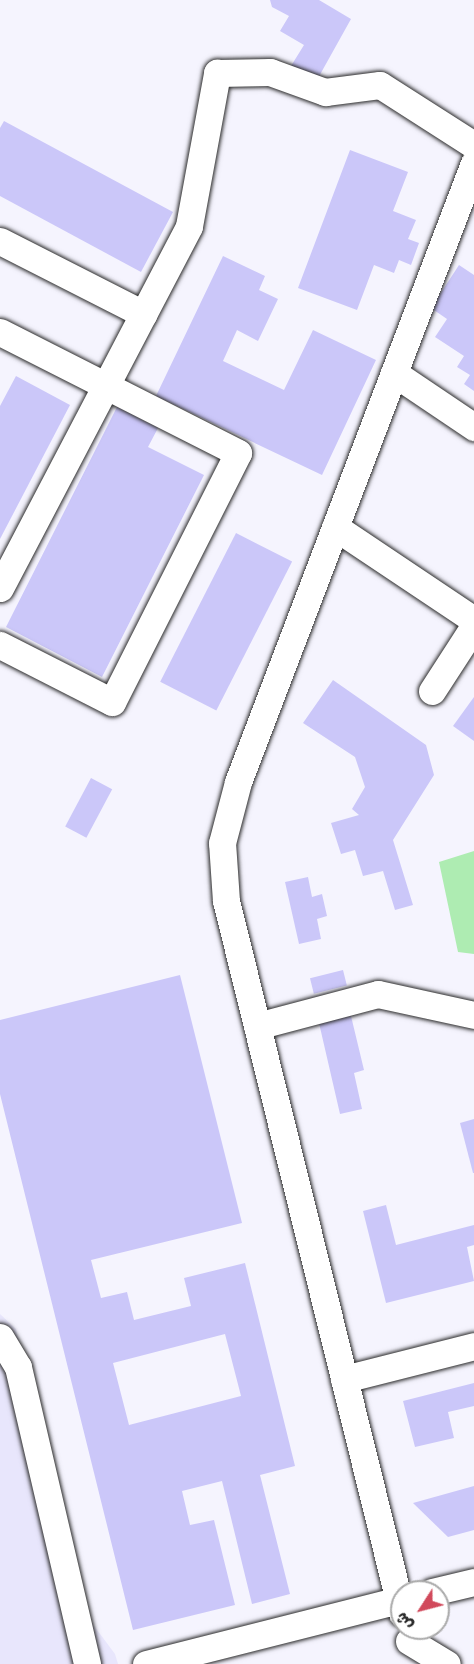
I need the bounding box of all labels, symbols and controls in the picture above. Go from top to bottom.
north arrow [390,1580,450,1640]
text: ش [394,1607,420,1632]

